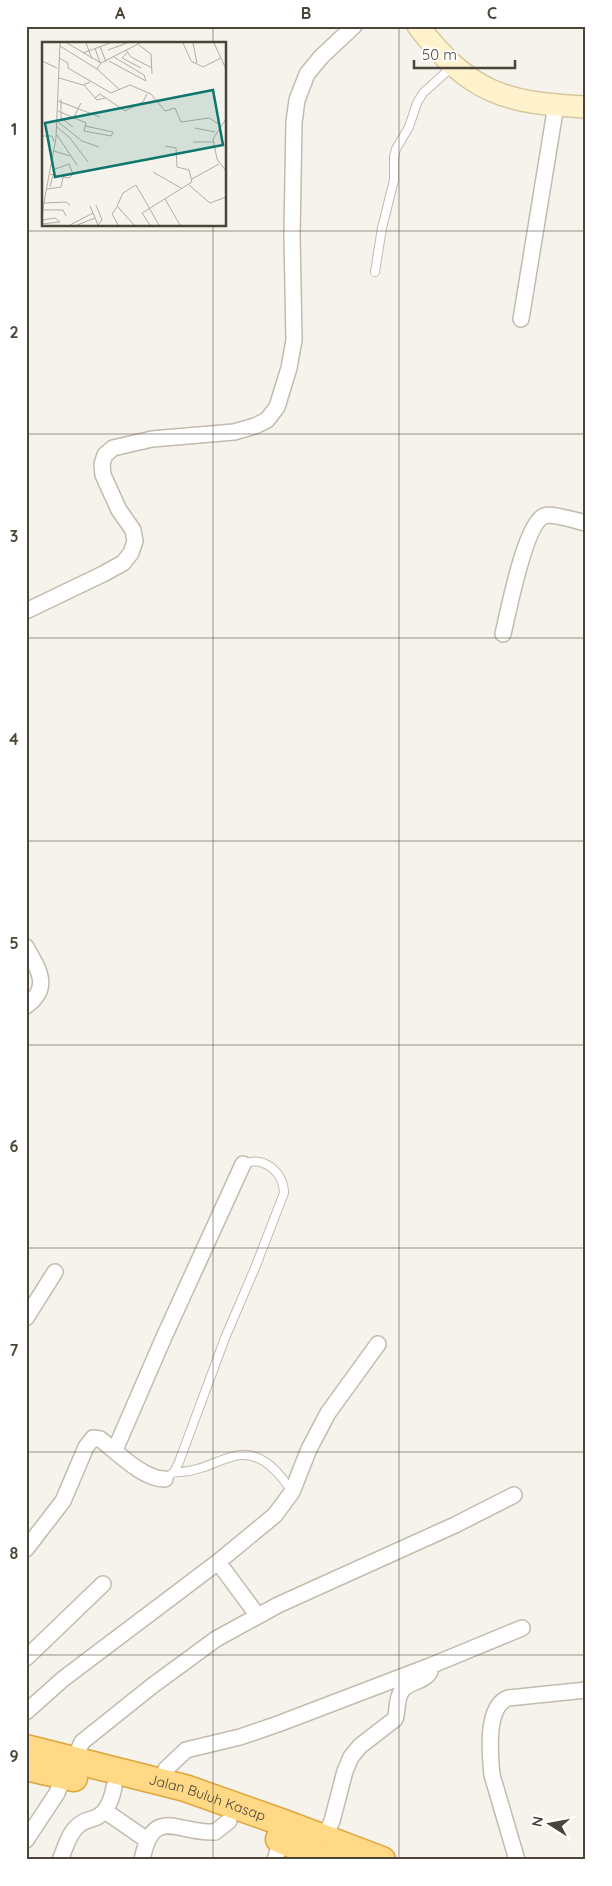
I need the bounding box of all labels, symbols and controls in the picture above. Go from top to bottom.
text: A [115,3,126,23]
text: B [301,3,311,23]
text: C [487,3,497,23]
scale bar [414,38,516,70]
inset map [42,42,226,226]
text: 50 m [422,45,457,64]
text: 1 [11,119,17,139]
text: 2 [9,322,19,342]
text: 3 [10,526,18,546]
text: 4 [9,729,19,749]
text: 5 [9,933,19,953]
text: 6 [10,1136,19,1156]
text: 7 [10,1340,19,1360]
text: 8 [10,1543,19,1563]
text: 9 [9,1746,19,1766]
street label: Jalan Buluh Kasap [147,1770,268,1825]
north arrow [524,1798,574,1848]
text: N [527,1815,547,1828]

